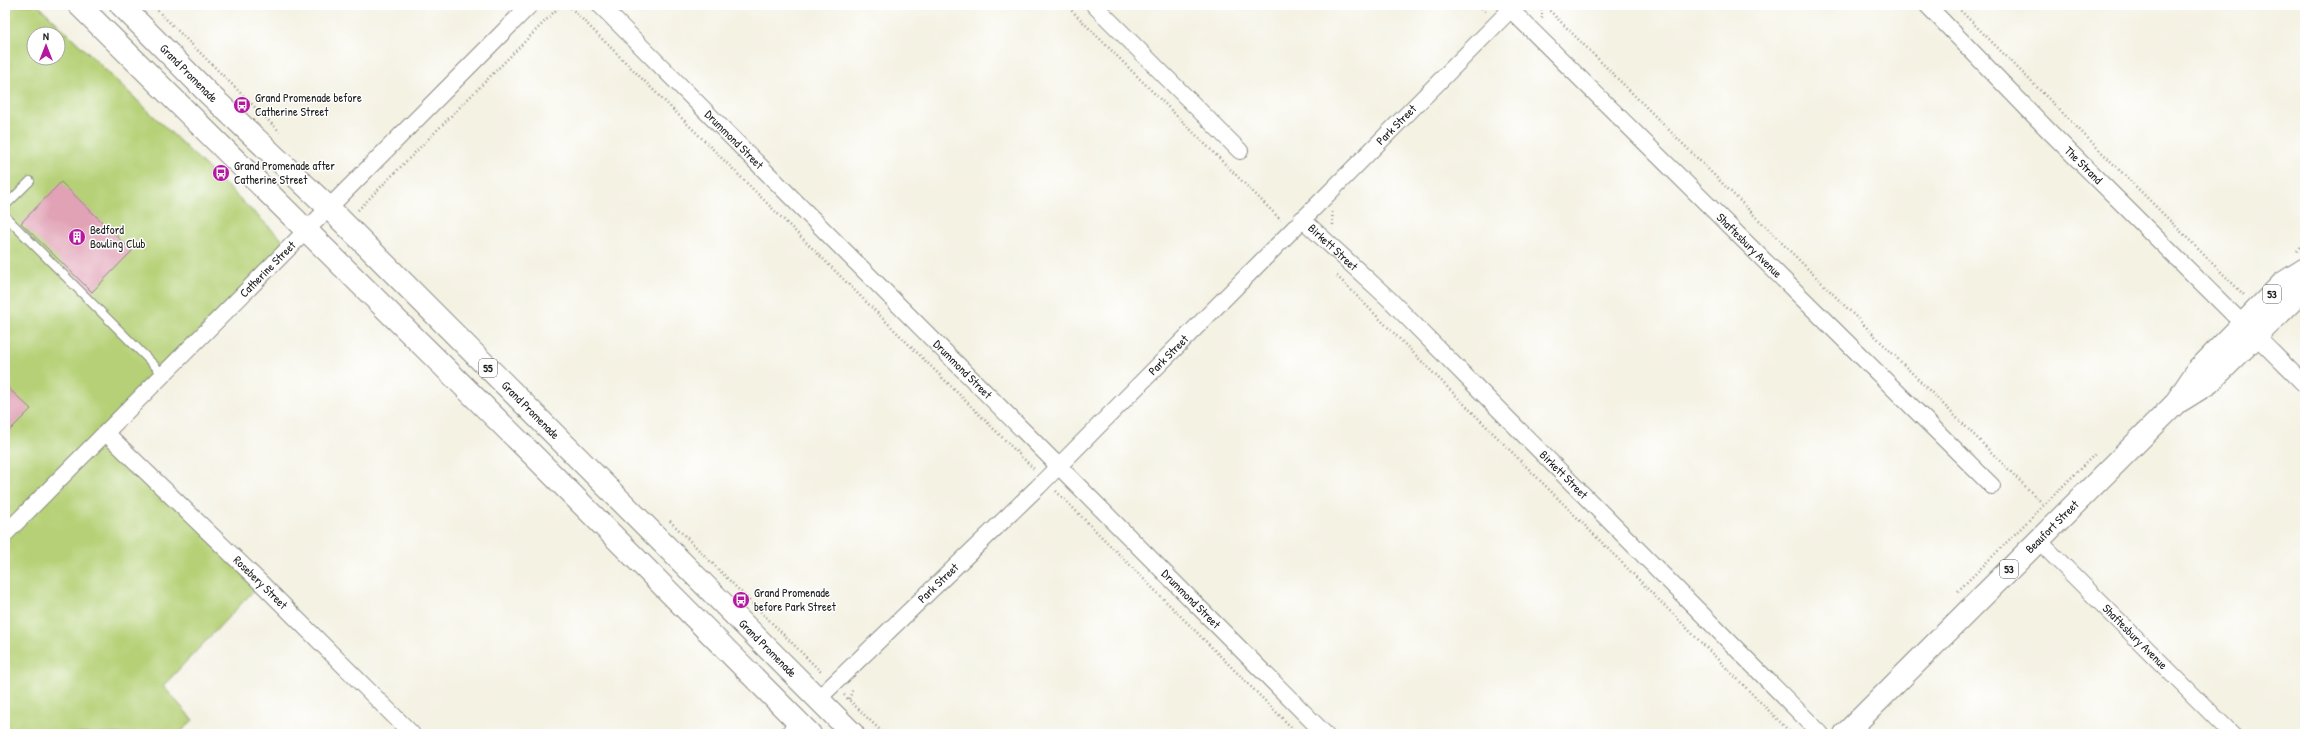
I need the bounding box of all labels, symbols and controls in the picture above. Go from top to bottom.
north arrow [26,26,66,66]
text: N [43,29,49,43]
street label: Grand Promenade [156,40,222,106]
place label: Grand Promenade before Catherine Street [255,89,362,120]
bus stop icon: Grand Promenade before Catherine Street [232,95,252,115]
street label: Park Street [1372,100,1421,149]
street label: Drummond Street [701,106,768,173]
street label: The Strand [2061,142,2107,188]
place label: Grand Promenade after Catherine Street [234,157,335,188]
bus stop icon: Grand Promenade after Catherine Street [211,163,231,183]
street label: Shaftesbury Avenue [1713,209,1786,282]
street label: Birkett Street [1305,220,1363,275]
place label: Bedford Bowling Club [90,221,145,252]
building icon: Bedford Bowling Club [67,227,87,247]
street label: Catherine Street [235,236,300,301]
road number: 53 [2263,285,2281,303]
street label: Park Street [1144,330,1193,379]
street label: Drummond Street [930,336,997,403]
road number: 55 [479,359,497,377]
street label: Grand Promenade [498,377,564,443]
street label: Birkett Street [1536,446,1593,503]
street label: Beaufort Street [2021,495,2083,557]
street label: Rosebery Street [230,552,292,613]
street label: Park Street [914,558,963,607]
road number: 53 [2000,560,2018,578]
street label: Drummond Street [1158,565,1225,633]
place label: Grand Promenade before Park Street [754,584,837,615]
bus stop icon: Grand Promenade before Park Street [731,590,751,610]
street label: Shaftesbury Avenue [2099,600,2172,673]
street label: Grand Promenade [735,615,801,681]

